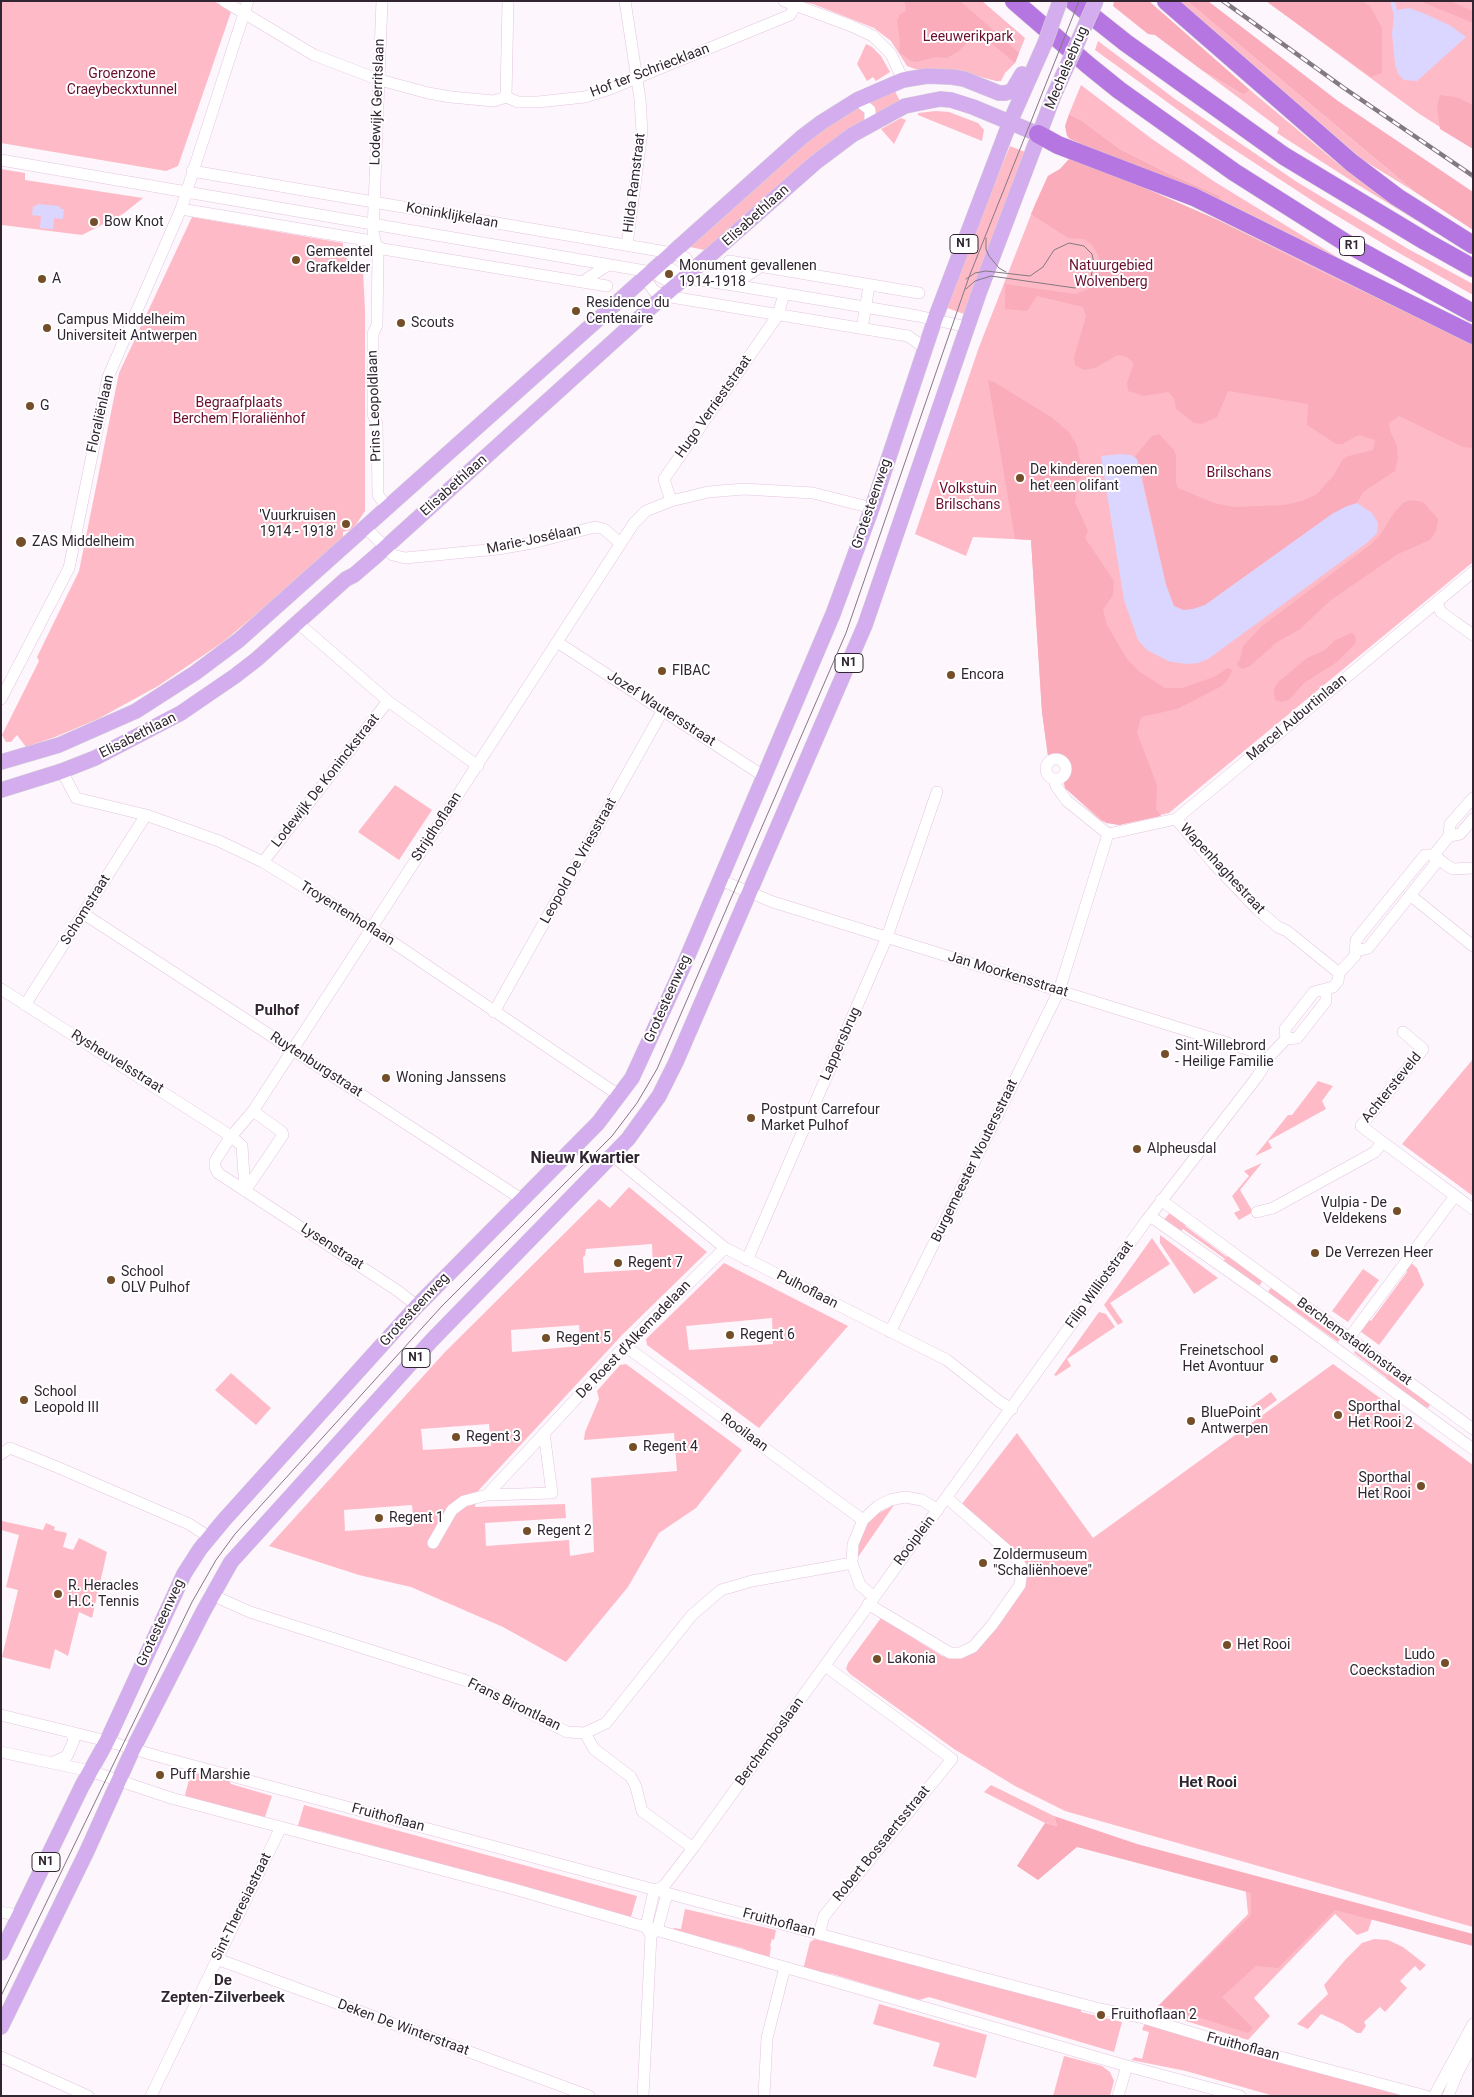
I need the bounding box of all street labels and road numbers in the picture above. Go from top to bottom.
street label: Mechelsebrug [1042,24,1092,112]
street label: Lodewijk Gerritslaan [367,38,389,166]
street label: Hof ter Schriecklaan [588,41,712,101]
street label: Hilda Ramstraat [621,132,649,234]
street label: Elisabethlaan [719,182,793,250]
street label: Koninklijkelaan [405,200,499,232]
road number: N1 [950,234,978,253]
road number: R1 [1340,237,1364,256]
street label: Prins Leopoldlaan [365,350,385,462]
street label: Hugo Verrieststraat [672,353,756,461]
street label: Floraliënlaan [84,373,118,455]
street label: Elisabethlaan [417,452,491,520]
street label: Grotesteenweg [849,457,895,551]
street label: Marie-Josélaan [485,522,583,558]
road number: N1 [835,654,863,672]
street label: Jozef Wautersstraat [604,668,718,750]
street label: Marcel Auburtinlaan [1243,671,1351,765]
street label: Elisabethlaan [97,710,179,762]
street label: Lodewijk De Koninckstraat [269,711,383,851]
street label: Strijdhoflaan [408,789,466,865]
street label: Leopold De Vriesstraat [537,795,621,927]
street label: Wapenhaghestraat [1176,820,1268,918]
street label: Schomstraat [58,872,114,948]
street label: Troyentenhoflaan [297,878,397,950]
street label: Jan Moorkensstraat [946,949,1070,1001]
street label: Grotesteenweg [641,952,695,1046]
street label: Lappersbrug [817,1005,865,1083]
street label: Rysheuvelsstraat [68,1027,166,1097]
street label: Ruytenburgstraat [267,1029,365,1101]
street label: Achtersteveld [1359,1049,1425,1127]
street label: Burgemeester Woutersstraat [928,1077,1022,1245]
street label: Lysenstraat [297,1220,367,1274]
street label: Filip Williotstraat [1063,1238,1137,1332]
street label: Pulhoflaan [774,1267,840,1313]
street label: Grotesteenweg [377,1270,453,1350]
street label: De Roest d'Alkemadelaan [573,1278,695,1402]
street label: Berchemstadionstraat [1293,1295,1415,1389]
road number: N1 [402,1349,430,1368]
street label: Rooilaan [717,1410,771,1456]
street label: Rooiplein [891,1513,939,1569]
street label: Grotesteenweg [133,1577,189,1669]
street label: Frans Birontlaan [465,1675,563,1735]
street label: Berchemboslaan [732,1695,808,1789]
street label: Robert Bossaertsstraat [830,1783,934,1905]
street label: Fruithoflaan [350,1800,426,1836]
street label: Sint-Theresiastraat [209,1850,275,1964]
road number: N1 [32,1852,60,1871]
street label: Fruithoflaan [741,1905,817,1941]
street label: Deken De Winterstraat [335,1996,471,2060]
street label: Fruithoflaan [1205,2029,1281,2065]

